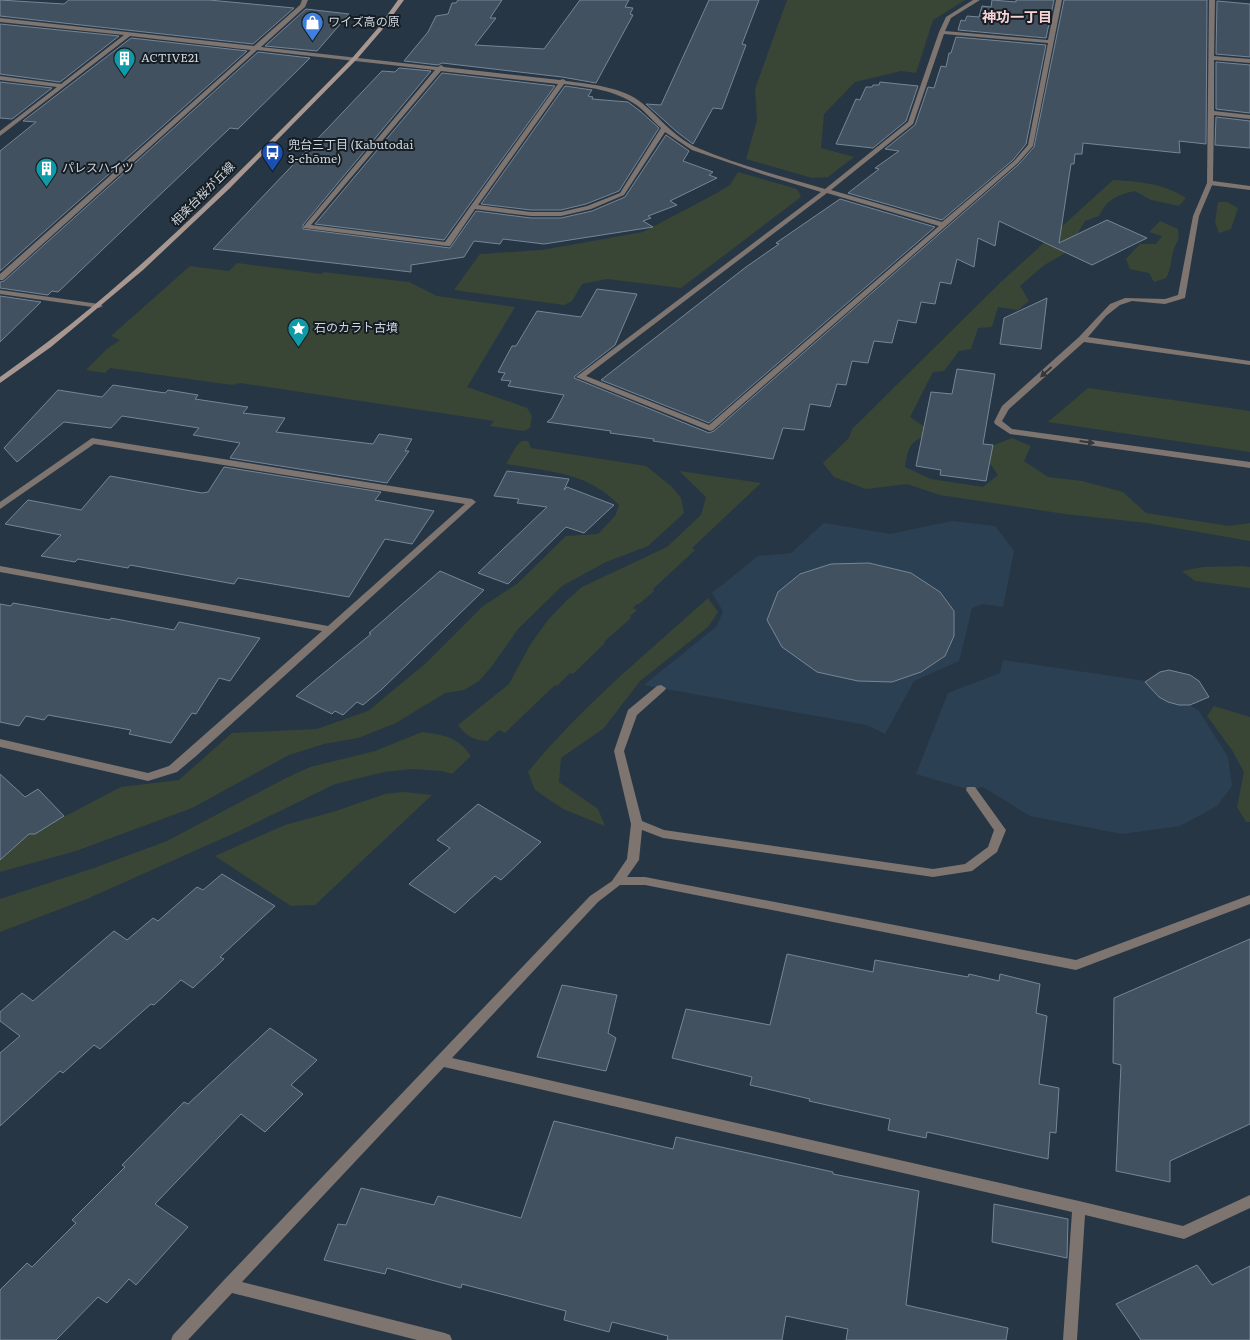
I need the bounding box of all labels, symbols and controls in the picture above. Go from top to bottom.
district label: 神功一丁目 [982,6,1052,26]
shop icon: ワイズ高の原 [300,10,324,41]
place label: ワイズ高の原 [328,12,400,30]
building icon: ACTIVE21 [113,46,137,77]
place label: ACTIVE21 [141,48,199,66]
place label: 兜台三丁目 (Kabutodai 3-chōme) [288,135,413,167]
bus stop icon: 兜台三丁目 (Kabutodai 3-chōme) [260,140,284,171]
building icon: パレスハイツ [34,156,58,187]
street label: 相楽台桜が丘線 [166,157,238,229]
place label: パレスハイツ [62,158,134,176]
place icon: 石のカラト古墳 [286,316,310,347]
place label: 石のカラト古墳 [314,318,398,336]
one-way arrow [1039,366,1052,377]
one-way arrow [1079,438,1095,446]

